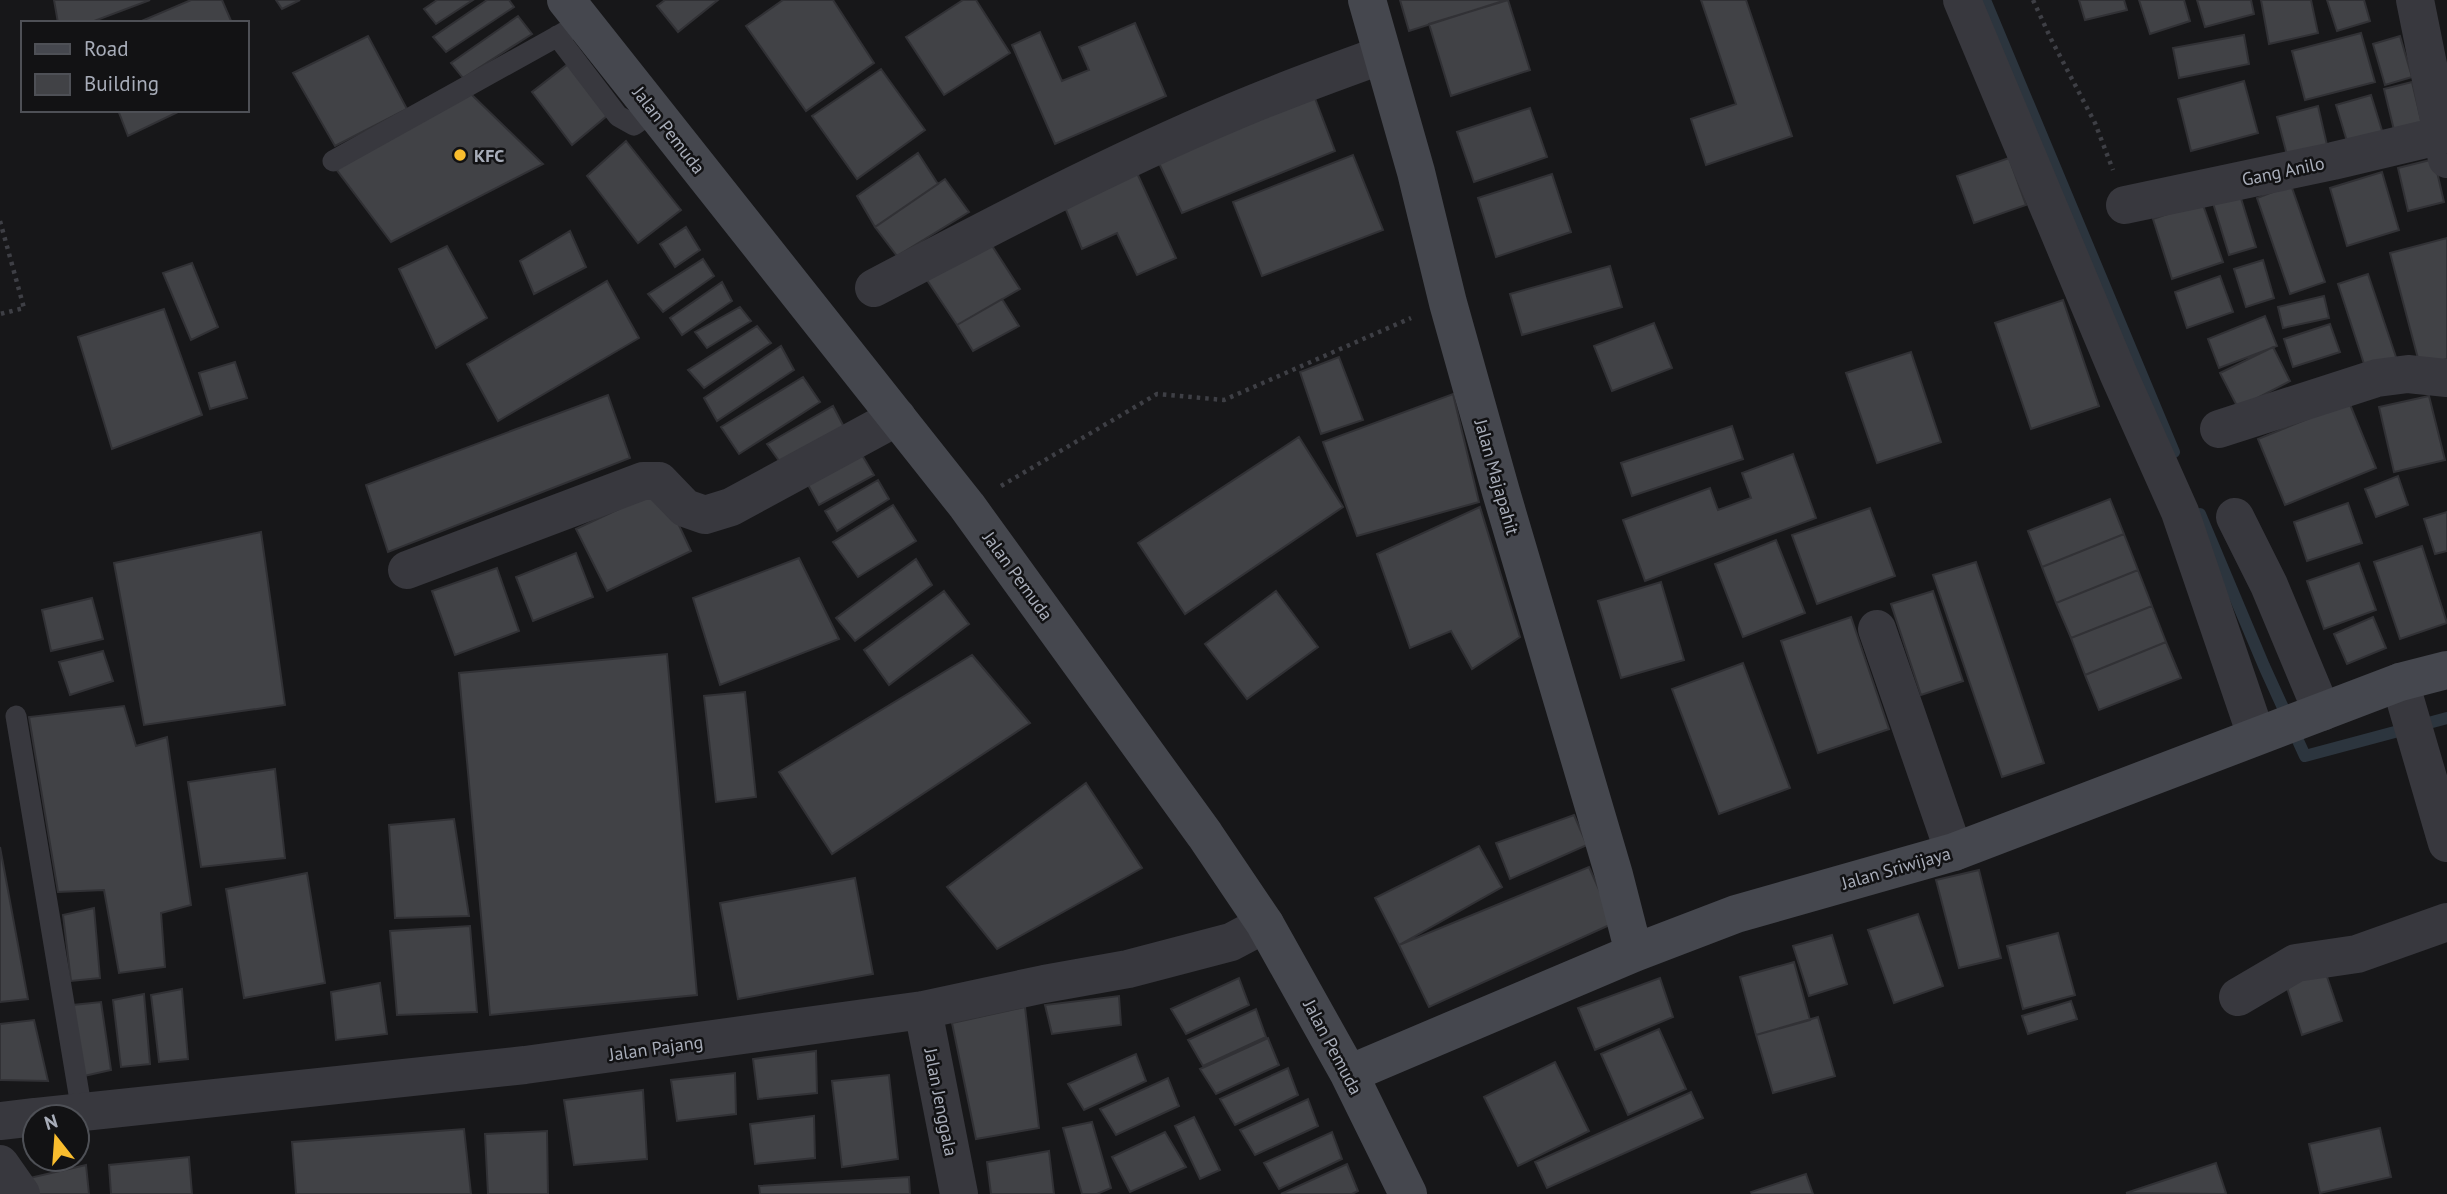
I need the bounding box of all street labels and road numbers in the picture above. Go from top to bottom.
street label: Jalan Pemuda [627,81,710,178]
street label: Gang Anilo [2240,151,2326,191]
street label: Jalan Majapahit [1469,416,1525,538]
street label: Jalan Pemuda [977,526,1058,625]
street label: Jalan Sriwijaya [1838,841,1953,895]
street label: Jalan Pemuda [1298,995,1368,1099]
street label: Jalan Pajang [607,1030,704,1066]
street label: Jalan Jenggala [919,1045,963,1158]

